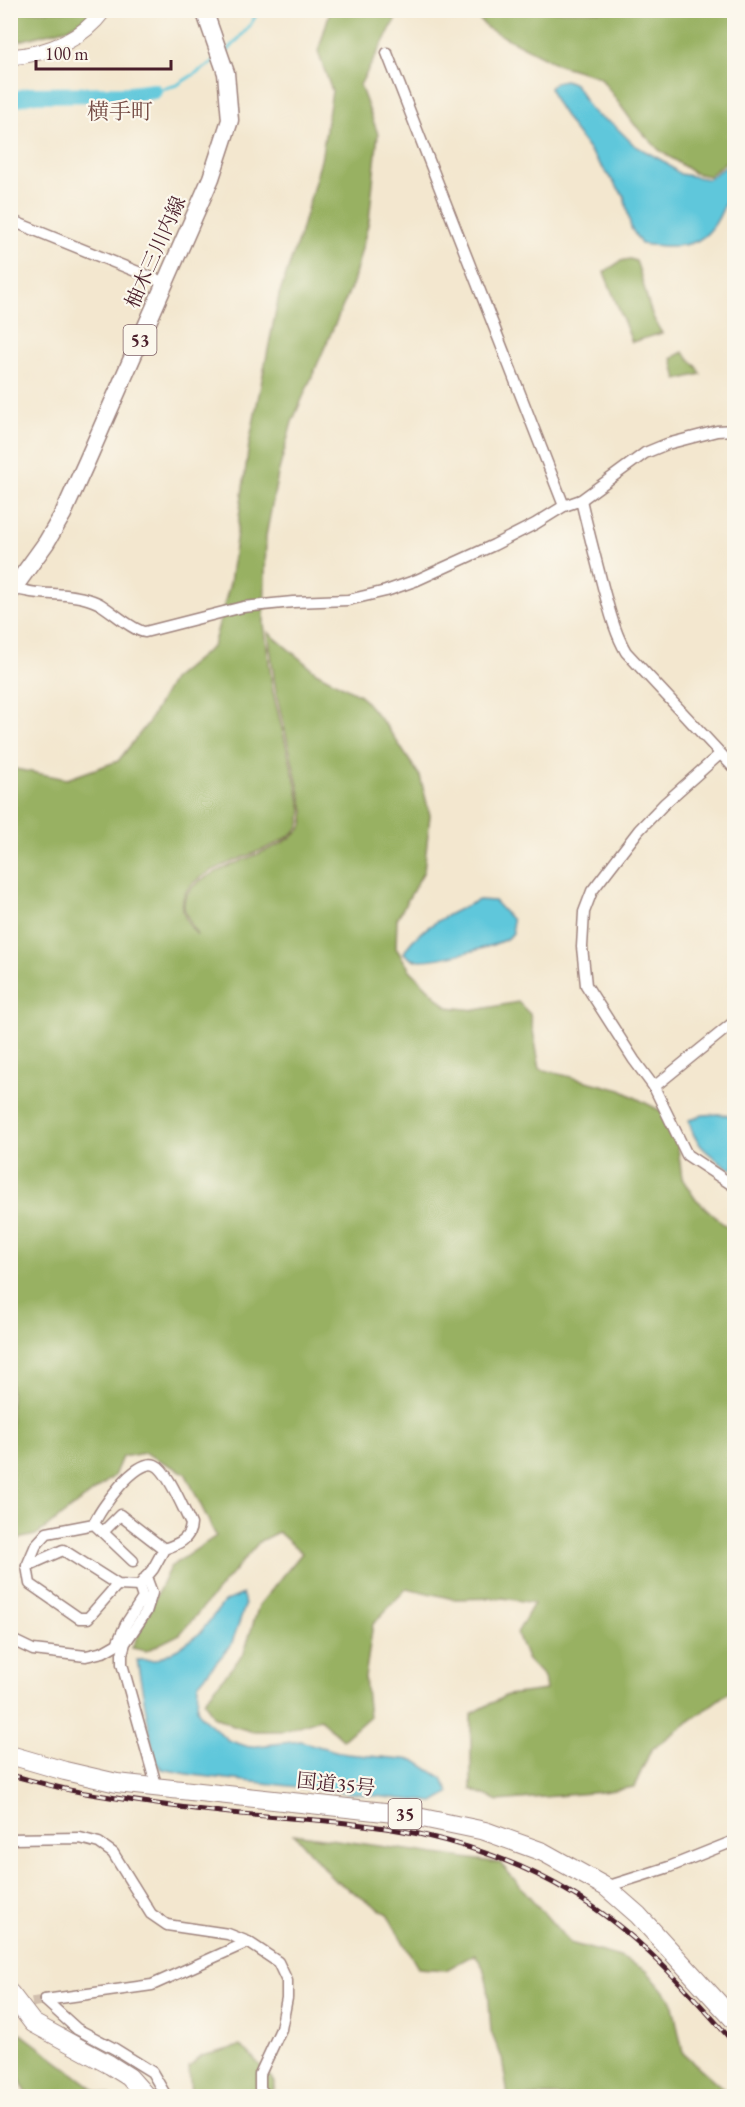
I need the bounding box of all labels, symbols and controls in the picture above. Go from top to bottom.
scale bar [36,33,171,71]
text: 100 m [45,42,89,65]
district label: 横手町 [87,97,153,126]
street label: 柚木三川内線 [119,192,191,312]
road number: 53 [124,325,156,355]
street label: 国道35号 [295,1767,377,1801]
road number: 35 [388,1799,422,1829]

